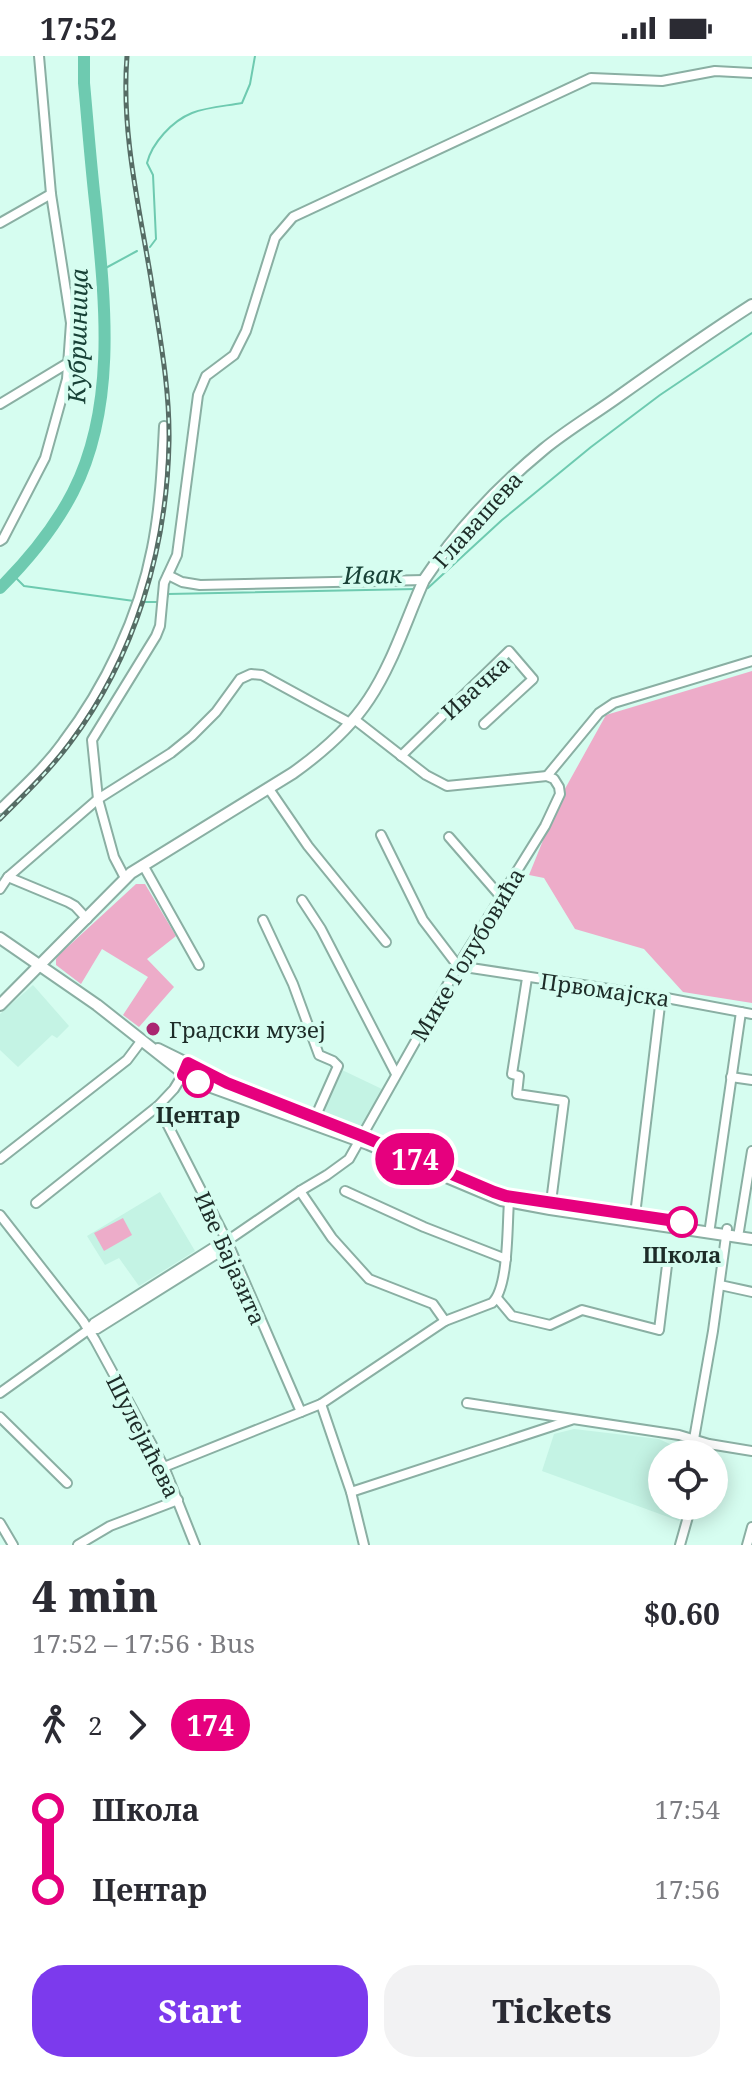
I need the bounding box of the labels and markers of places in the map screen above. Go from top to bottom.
place label: Градски музеј [169,1014,326,1044]
marker: Градски музеј [144,1020,162,1038]
marker: Центар [183,1067,213,1097]
place label: Центар [156,1099,240,1129]
marker: Школа [667,1207,697,1237]
place label: Школа [643,1239,721,1269]

